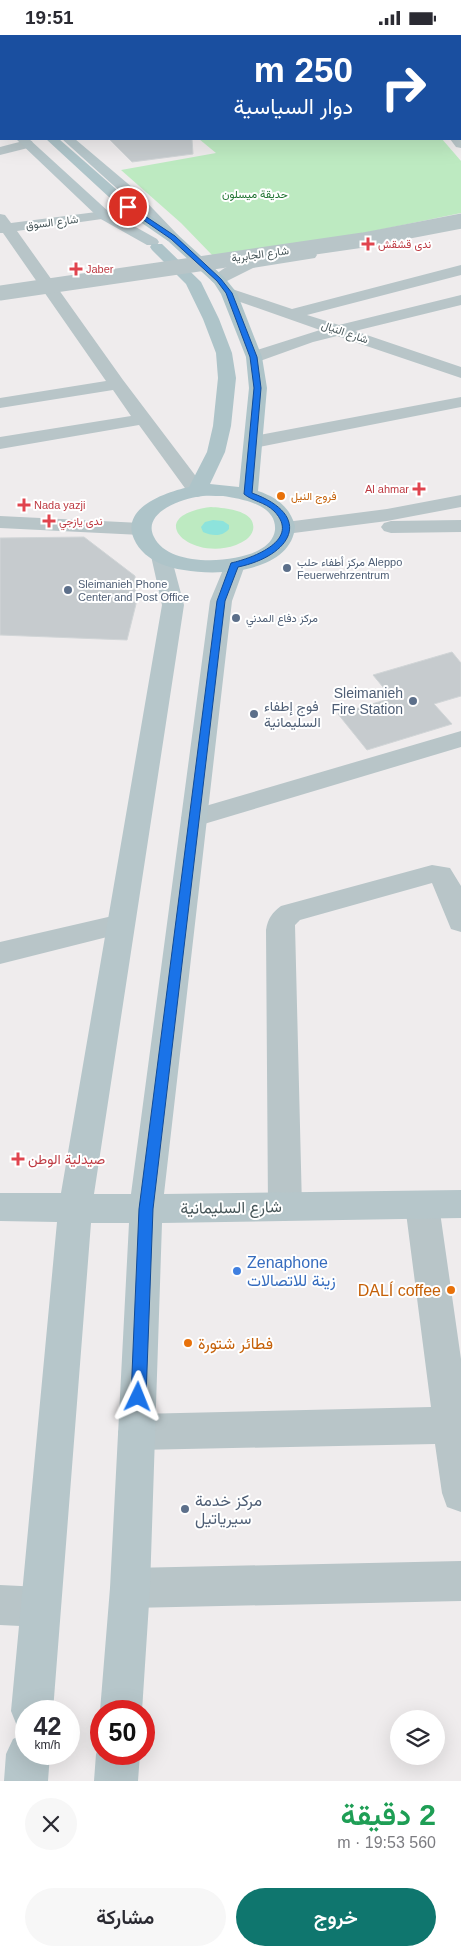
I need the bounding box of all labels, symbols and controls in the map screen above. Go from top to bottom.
text: 19:51 [25,7,74,28]
text: 250 m [254,50,353,89]
icon: right [371,55,436,120]
text: دوار السياسية [233,94,353,119]
pin [107,186,149,228]
park label: حديقة ميسلون [222,188,288,201]
icon: arrive [114,193,142,221]
street label: شارع السوق [25,213,79,233]
marker: ندى قشقش [362,238,374,250]
place label: ندى قشقش [378,238,431,251]
street label: شارع الجابرية [230,244,290,266]
marker: Jaber [70,263,82,275]
place label: Jaber [86,263,114,275]
street label: شارع النيال [319,318,370,348]
place label: Al ahmar [365,483,409,495]
marker: Al ahmar [413,483,425,495]
marker: فروج النيل [275,490,287,502]
place label: فروج النيل [291,490,337,504]
marker: Nada yazji [18,499,30,511]
place label: Nada yazji [34,499,85,511]
marker: ندى يازجي [43,515,55,527]
place label: ندى يازجي [59,515,103,531]
place label: مركز أطفاء حلب Aleppo Feuerwehrzentrum [297,556,402,581]
marker: مركز أطفاء حلب Aleppo Feuerwehrzentrum [281,562,293,574]
place label: Sleimanieh Phone Center and Post Office [78,578,189,603]
marker: Sleimanieh Phone Center and Post Office [62,584,74,596]
marker: مركز دفاع المدني [230,612,242,624]
place label: مركز دفاع المدني [246,612,318,628]
place label: Sleimanieh Fire Station [331,685,403,717]
marker: Sleimanieh Fire Station [407,695,419,707]
place label: فوج إطفاء السليمانية [264,698,321,730]
marker: فوج إطفاء السليمانية [248,708,260,720]
place label: صيدلية الوطن [28,1151,106,1168]
marker: صيدلية الوطن [12,1153,24,1165]
street label: شارع السليمانية [180,1198,282,1220]
place label: Zenaphone زينة للاتصالات [247,1254,336,1291]
marker: Zenaphone زينة للاتصالات [231,1265,243,1277]
place label: DALÍ coffee [358,1281,441,1299]
marker: DALÍ coffee [445,1284,457,1296]
place label: فطائر شتورة [198,1335,273,1354]
marker: فطائر شتورة [182,1337,194,1349]
position arrow [111,1370,163,1422]
place label: مركز خدمة سيرياتيل [195,1492,262,1529]
marker: مركز خدمة سيرياتيل [179,1503,191,1515]
speed limit sign: 50 [90,1700,155,1765]
map controls [390,1710,445,1765]
button: layers [390,1710,445,1765]
text: 42 [34,1712,61,1740]
text: km/h [34,1738,61,1752]
button: close [25,1798,77,1850]
text: 2 دقيقة [341,1798,436,1831]
text: 560 m · 19:53 [337,1834,436,1851]
button: مشاركة [25,1888,226,1946]
button: خروج [236,1888,436,1946]

